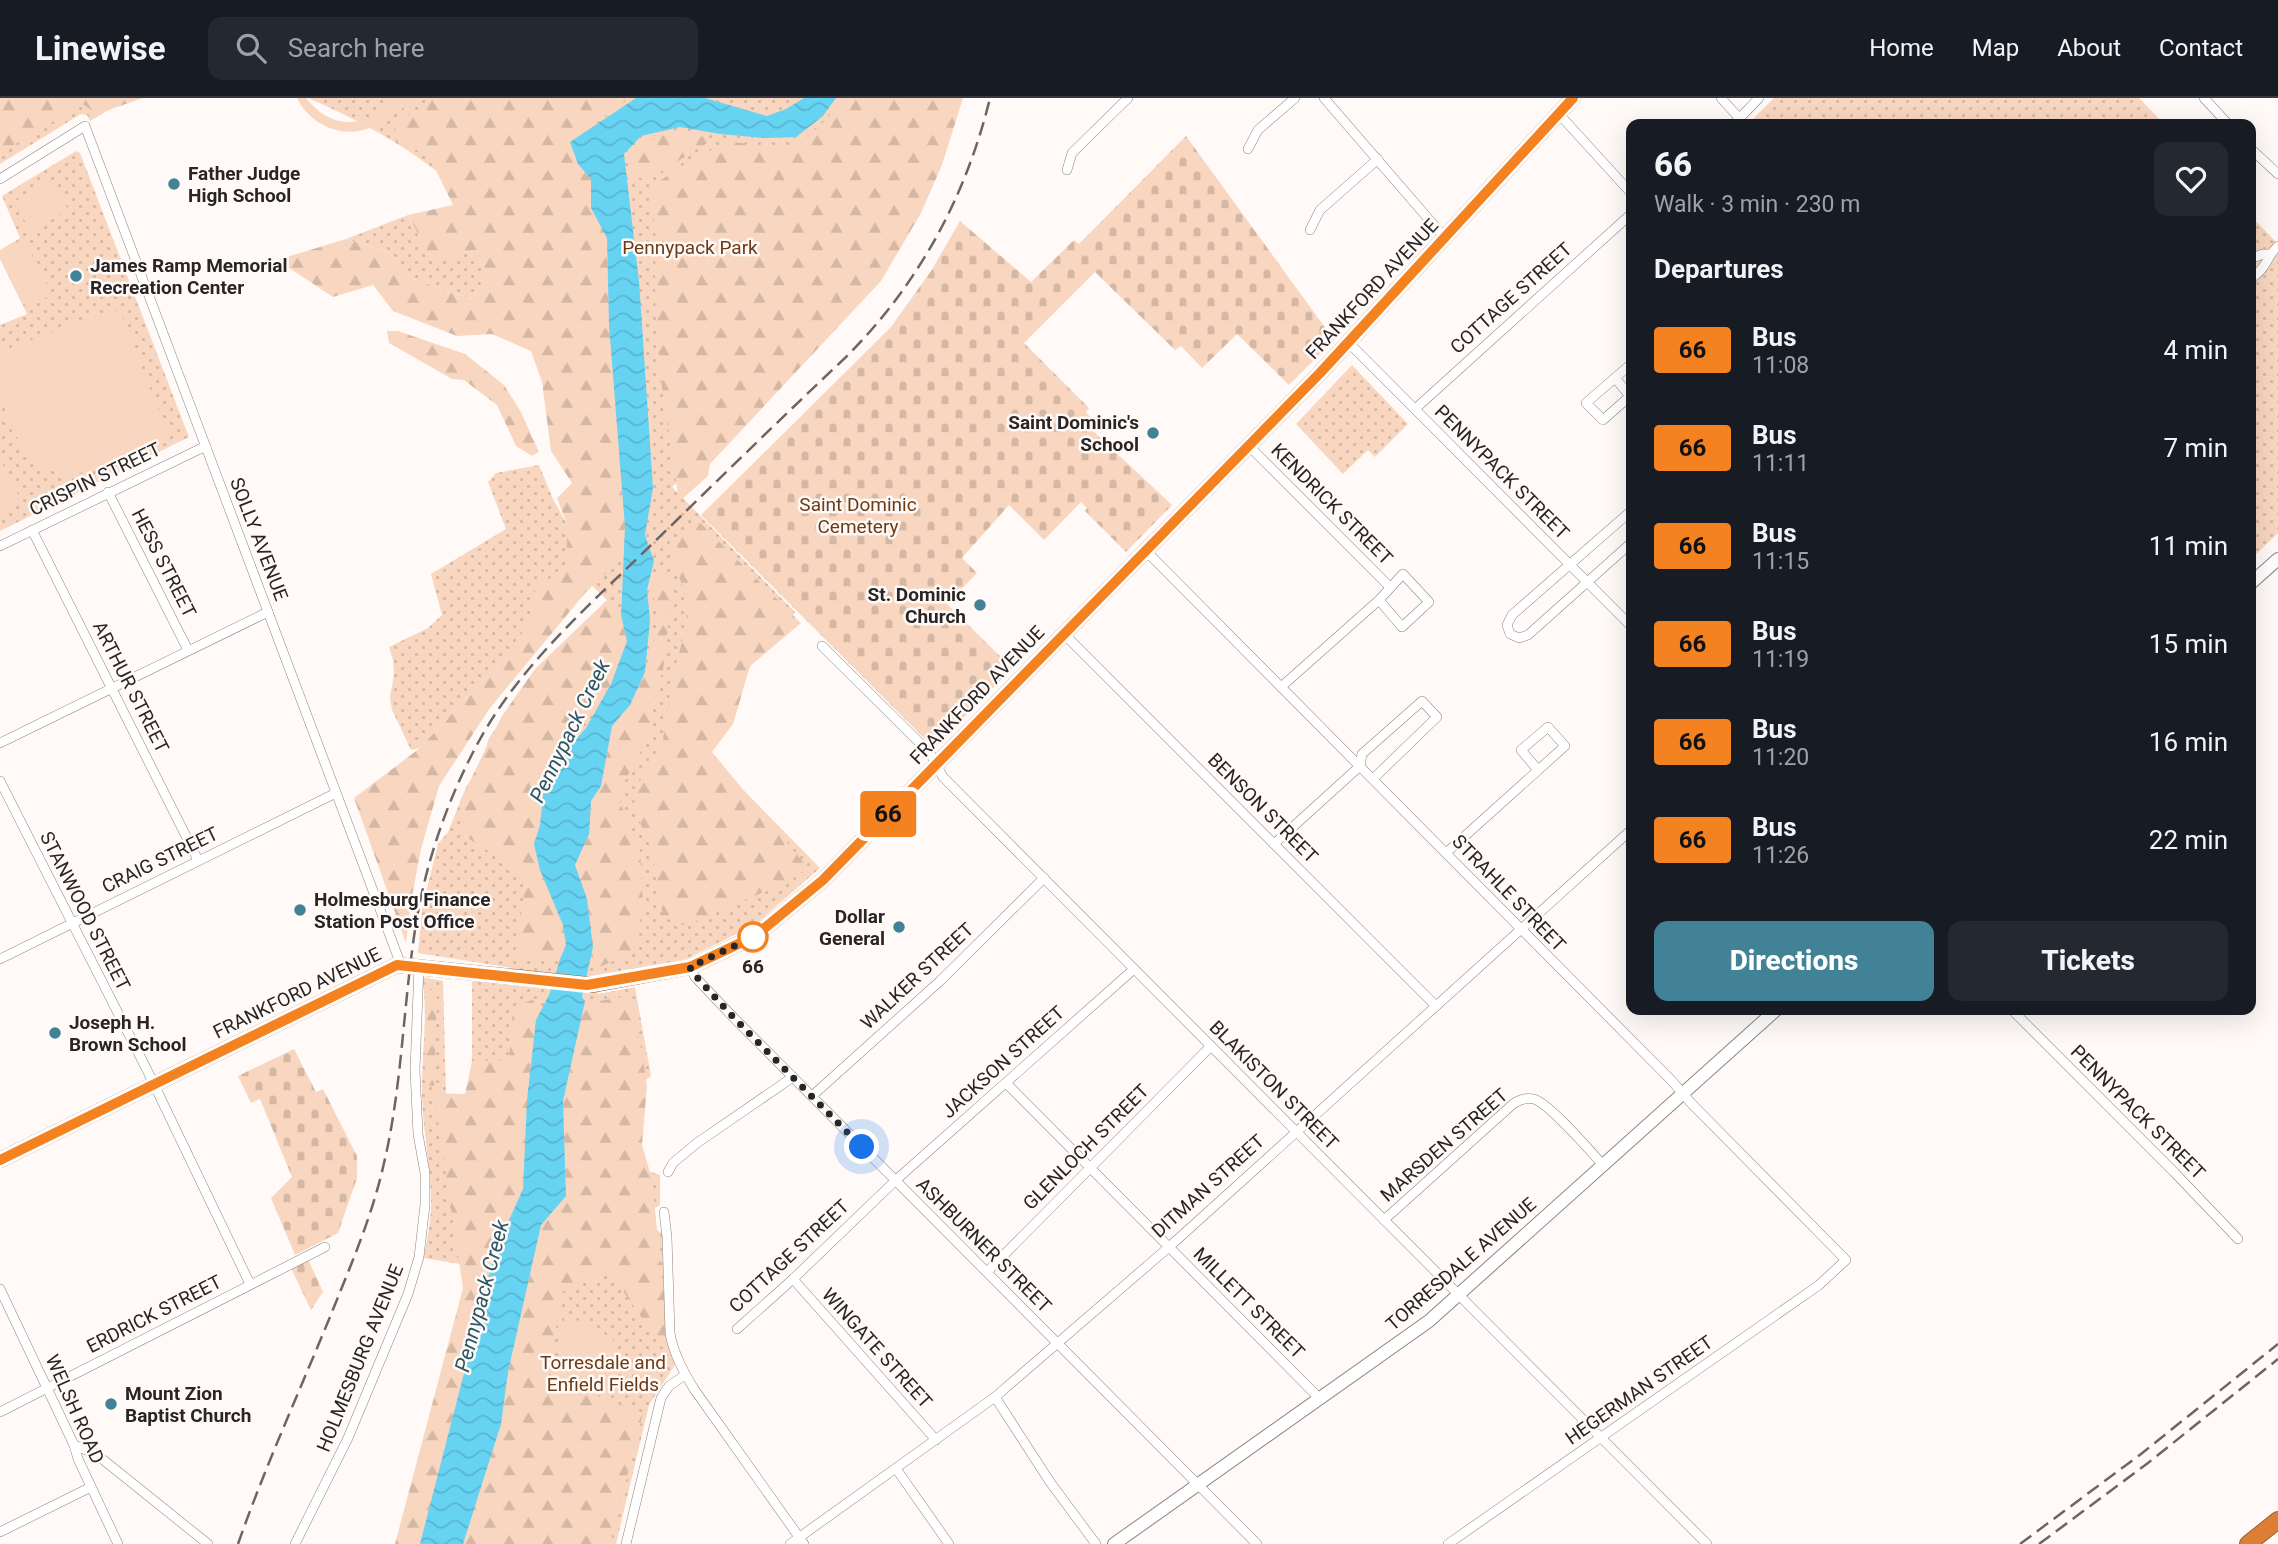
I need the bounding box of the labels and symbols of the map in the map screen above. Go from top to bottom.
place label: Father Judge High School [188,162,300,207]
marker: Father Judge High School [166,176,182,192]
street label: FRANKFORD AVENUE [1301,214,1443,364]
park label: Pennypack Park [622,236,758,259]
street label: COTTAGE STREET [1446,237,1576,359]
place label: James Ramp Memorial Recreation Center [90,254,287,299]
marker: James Ramp Memorial Recreation Center [68,268,84,284]
street label: PENNYPACK STREET [1430,400,1574,544]
place label: Saint Dominic's School [1008,411,1139,456]
marker: Saint Dominic's School [1145,425,1161,441]
street label: CRISPIN STREET [26,437,164,521]
street label: KENDRICK STREET [1267,439,1397,569]
street label: SOLLY AVENUE [225,474,293,604]
park label: Saint Dominic Cemetery [799,493,917,538]
street label: HESS STREET [127,505,201,621]
place label: St. Dominic Church [868,583,966,628]
marker: St. Dominic Church [972,597,988,613]
street label: ARTHUR STREET [88,617,174,757]
street label: FRANKFORD AVENUE [905,621,1049,769]
water label: Pennypack Creek [525,655,615,806]
street label: BENSON STREET [1203,748,1323,868]
line badge: 66 [856,791,920,837]
street label: CRAIG STREET [98,822,222,898]
street label: STANWOOD STREET [35,828,135,994]
street label: STRAHLE STREET [1447,830,1571,956]
place label: Holmesburg Finance Station Post Office [314,888,490,933]
marker: Holmesburg Finance Station Post Office [292,902,308,918]
place label: Dollar General [819,905,885,950]
street label: WALKER STREET [856,918,978,1034]
marker: Dollar General [891,919,907,935]
marker: 66 [738,922,768,952]
street label: FRANKFORD AVENUE [209,942,385,1044]
place label: 66 [742,955,764,978]
street label: JACKSON STREET [937,1001,1069,1123]
place label: Joseph H. Brown School [69,1011,187,1056]
street label: BLAKISTON STREET [1205,1016,1343,1154]
marker: Joseph H. Brown School [47,1025,63,1041]
street label: PENNYPACK STREET [2066,1040,2210,1184]
street label: GLENLOCH STREET [1018,1079,1154,1215]
street label: MARSDEN STREET [1376,1083,1512,1207]
your location [844,1129,879,1164]
street label: DITMAN STREET [1147,1129,1269,1243]
street label: ASHBURNER STREET [912,1173,1056,1317]
street label: TORRESDALE AVENUE [1381,1192,1541,1335]
street label: COTTAGE STREET [724,1195,854,1317]
water label: Pennypack Creek [450,1217,514,1375]
street label: MILLETT STREET [1189,1243,1309,1363]
street label: HOLMESBURG AVENUE [312,1261,408,1455]
street label: ERDRICK STREET [83,1270,225,1358]
street label: WINGATE STREET [817,1283,937,1413]
street label: HEGERMAN STREET [1561,1330,1717,1450]
street label: WELSH ROAD [41,1351,109,1467]
park label: Torresdale and Enfield Fields [540,1351,666,1396]
place label: Mount Zion Baptist Church [125,1382,251,1427]
marker: Mount Zion Baptist Church [103,1396,119,1412]

